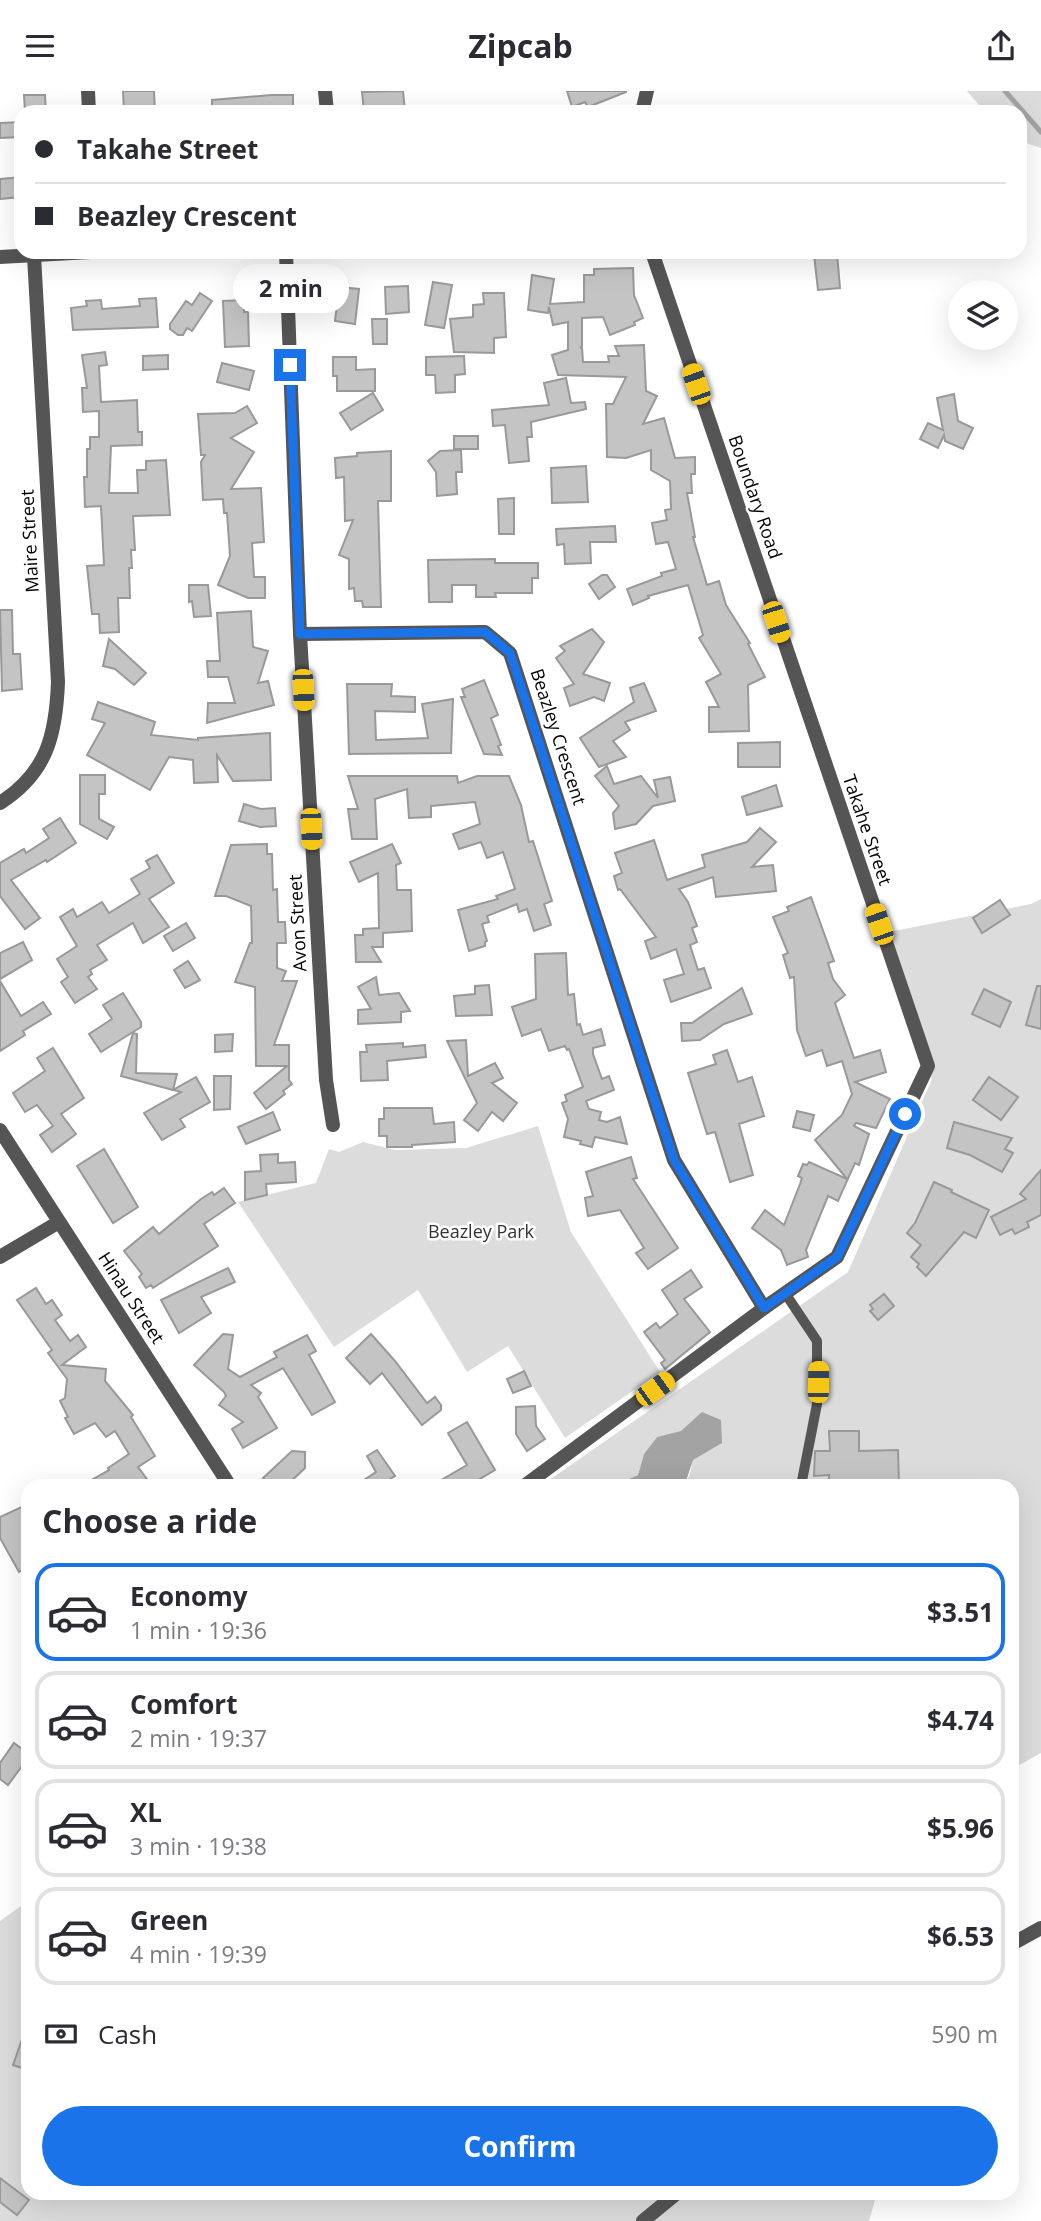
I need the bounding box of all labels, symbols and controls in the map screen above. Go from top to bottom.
text: Zipcab [468,24,573,67]
icon: menu [21,27,59,65]
icon: share [982,27,1020,65]
text: Takahe Street [77,131,258,167]
text: Beazley Crescent [77,198,297,234]
callout: 2 min [232,264,348,313]
text: 2 min [259,272,323,304]
map controls [948,280,1018,350]
button: layers [948,280,1018,350]
route end [274,349,306,381]
car [680,361,713,407]
street label: Boundary Road [724,432,788,562]
street label: Maire Street [14,489,44,593]
car [760,599,793,645]
street label: Beazley Crescent [526,665,592,808]
car [292,668,315,712]
street label: Takahe Street [838,771,898,888]
car [300,807,323,851]
street label: Avon Street [282,874,312,972]
car [863,901,896,947]
route start [889,1098,921,1130]
park label: Beazley Park [428,1219,535,1243]
street label: Hinau Street [93,1247,170,1348]
car [808,1361,829,1403]
car [632,1368,679,1410]
text: Choose a ride [42,1499,257,1542]
text: Economy [130,1578,248,1614]
icon: car [46,1581,109,1644]
text: $3.51 [927,1594,994,1630]
text: 1 min · 19:36 [130,1614,267,1646]
text: Comfort [130,1686,237,1722]
icon: car [46,1689,109,1752]
text: $4.74 [927,1702,994,1738]
text: 2 min · 19:37 [130,1722,267,1754]
text: XL [130,1794,162,1830]
icon: car [46,1797,109,1860]
text: $5.96 [927,1810,994,1846]
text: 3 min · 19:38 [130,1830,267,1862]
text: Green [130,1902,208,1938]
icon: car [46,1905,109,1968]
text: $6.53 [927,1918,994,1954]
text: 4 min · 19:39 [130,1938,267,1970]
icon: cash [42,2015,80,2053]
text: Cash [98,2016,157,2052]
text: 590 m [931,2018,998,2050]
button: Confirm [42,2106,998,2186]

